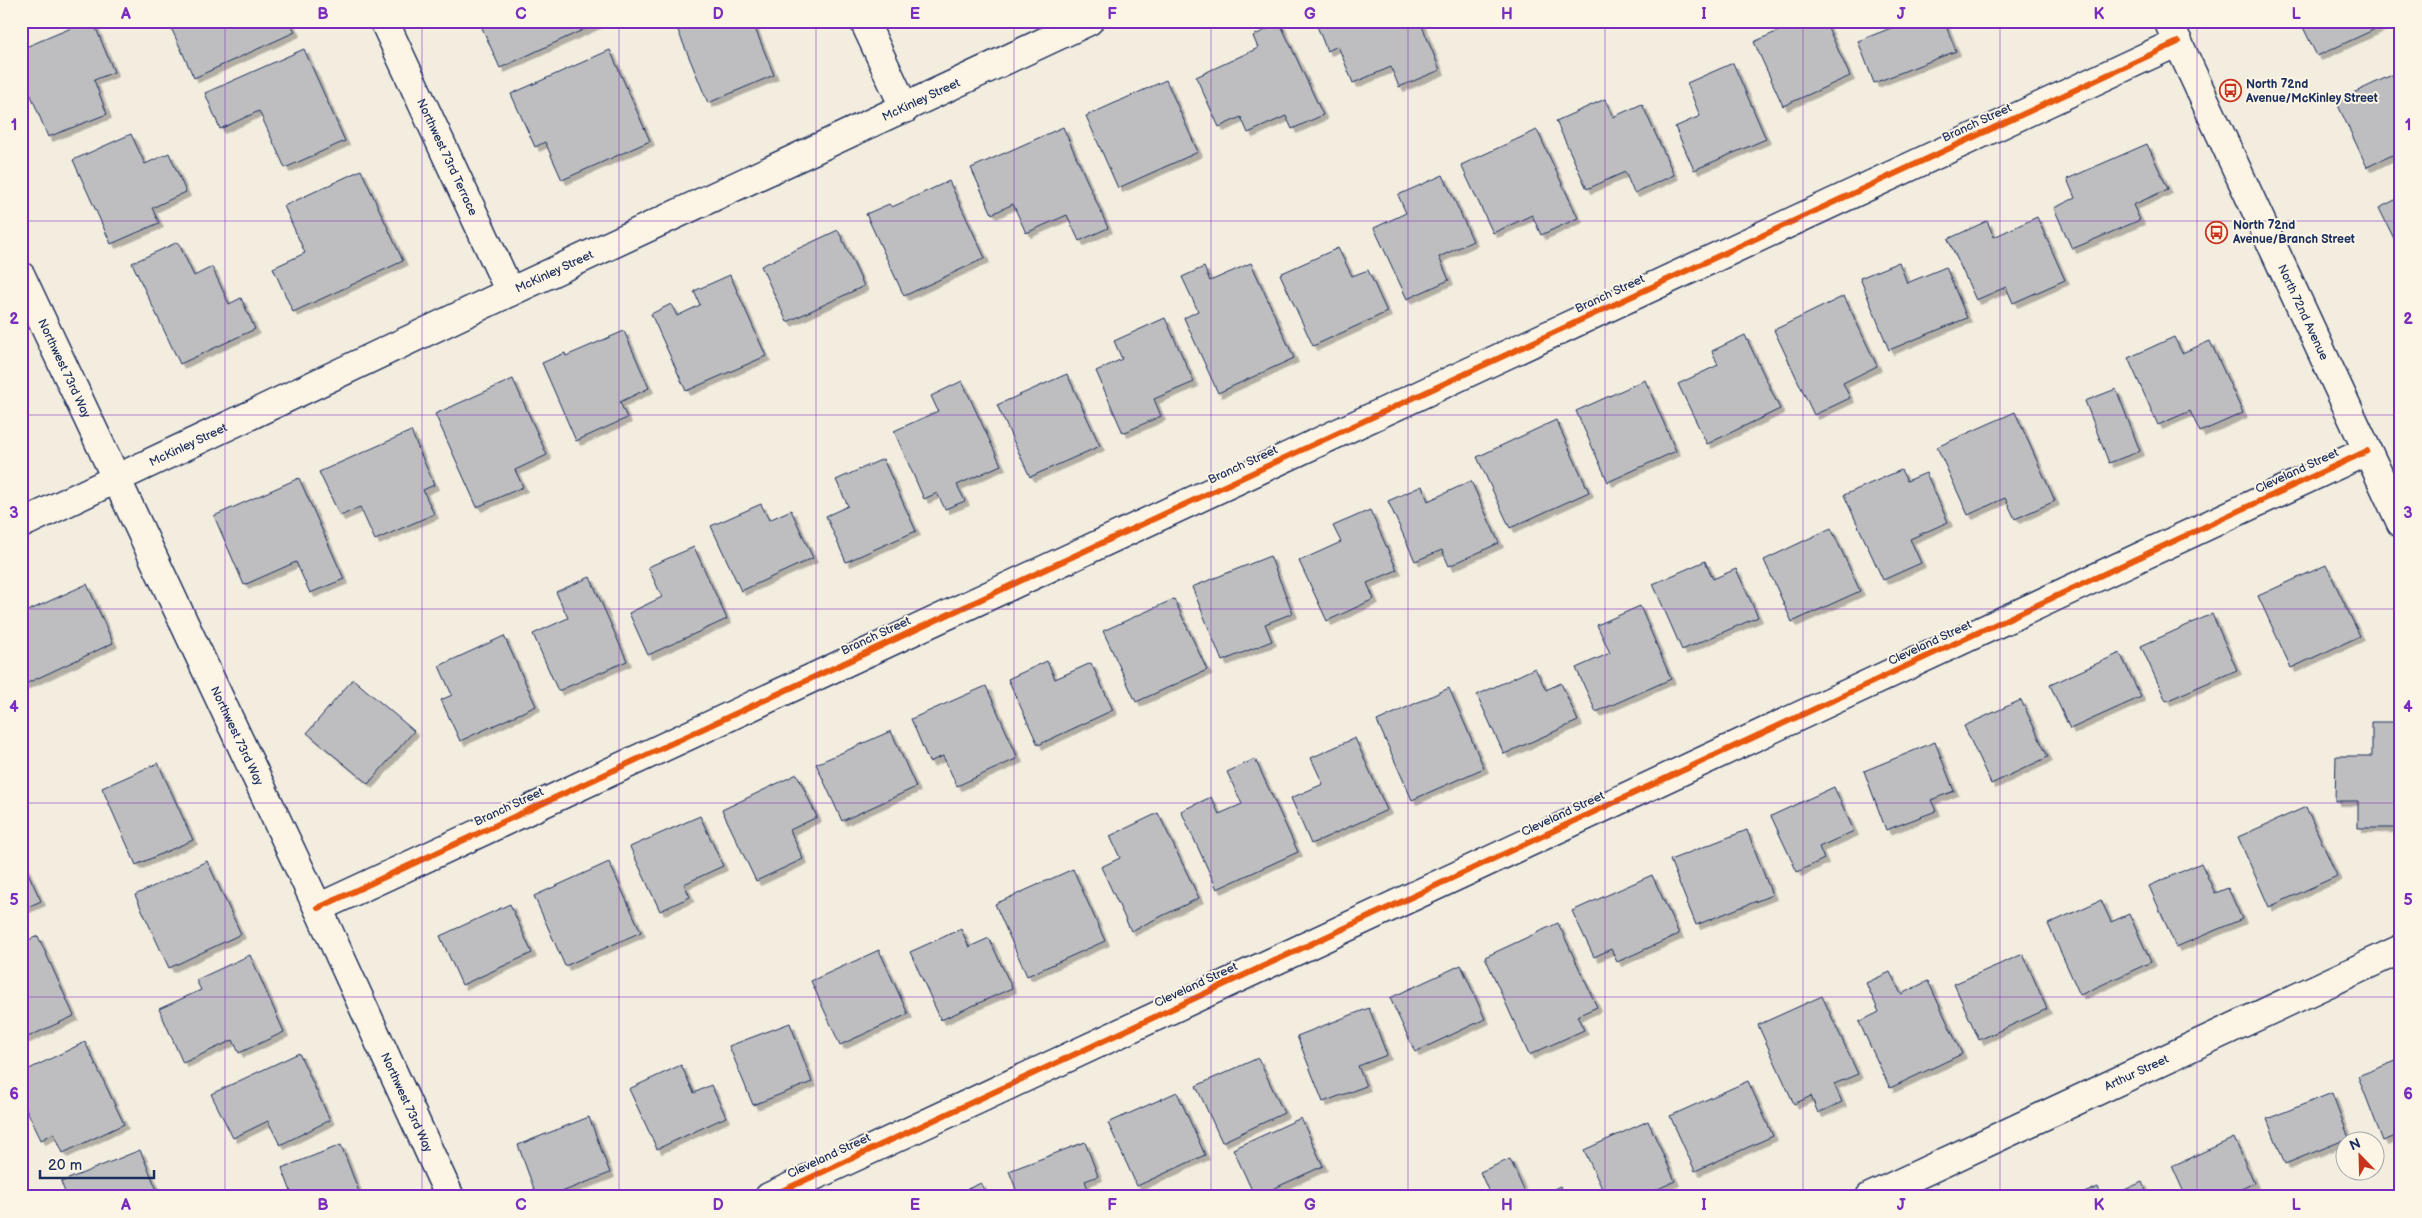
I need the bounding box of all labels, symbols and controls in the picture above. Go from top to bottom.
text: A [120,5,131,24]
text: B [317,5,329,24]
text: C [515,5,527,24]
text: D [712,5,724,24]
text: E [910,5,920,24]
text: F [1107,5,1117,24]
text: G [1304,5,1316,24]
text: H [1501,5,1513,24]
text: I [1701,5,1707,24]
text: J [1897,5,1906,24]
text: K [2094,5,2105,24]
text: L [2291,5,2301,24]
street label: McKinley Street [880,75,963,124]
place label: North 72nd Avenue/McKinley Street [2245,77,2378,106]
bus stop icon: North 72nd Avenue/McKinley Street [2218,79,2242,103]
street label: Northwest 73rd Terrace [414,96,481,218]
street label: Branch Street [1940,100,2014,146]
text: 1 [11,116,17,135]
text: 1 [2405,116,2411,135]
place label: North 72nd Avenue/Branch Street [2232,218,2355,247]
bus stop icon: North 72nd Avenue/Branch Street [2205,220,2229,244]
street label: McKinley Street [513,247,596,296]
street label: North 72nd Avenue [2274,262,2332,362]
street label: Branch Street [1573,271,1647,317]
text: 2 [9,310,19,329]
text: 2 [2403,310,2413,329]
street label: Northwest 73rd Way [35,316,94,421]
street label: McKinley Street [147,420,230,470]
street label: Branch Street [1206,442,1280,488]
street label: Cleveland Street [2253,445,2341,497]
text: 3 [9,504,19,523]
text: 3 [2403,504,2413,523]
street label: Branch Street [839,613,913,659]
street label: Cleveland Street [1886,617,1974,669]
street label: Northwest 73rd Way [207,684,267,788]
text: 4 [9,698,19,717]
text: 4 [2403,698,2413,717]
street label: Branch Street [472,784,546,830]
street label: Cleveland Street [1519,788,1607,840]
text: 5 [9,891,19,910]
text: 5 [2403,891,2413,910]
street label: Cleveland Street [1152,959,1240,1011]
street label: Northwest 73rd Way [378,1050,436,1155]
street label: Arthur Street [2102,1051,2171,1094]
text: 6 [9,1085,19,1104]
text: 6 [2403,1085,2413,1104]
street label: Cleveland Street [785,1130,873,1182]
north arrow [2334,1130,2384,1180]
text: N [2347,1135,2363,1154]
scale bar [40,1148,154,1180]
text: 20 m [48,1156,82,1175]
text: A [120,1196,131,1215]
text: B [317,1196,329,1215]
text: C [515,1196,527,1215]
text: D [712,1196,724,1215]
text: E [910,1196,920,1215]
text: F [1107,1196,1117,1215]
text: G [1304,1196,1316,1215]
text: H [1501,1196,1513,1215]
text: I [1701,1196,1707,1215]
text: J [1897,1196,1906,1215]
text: K [2094,1196,2105,1215]
text: L [2291,1196,2301,1215]

